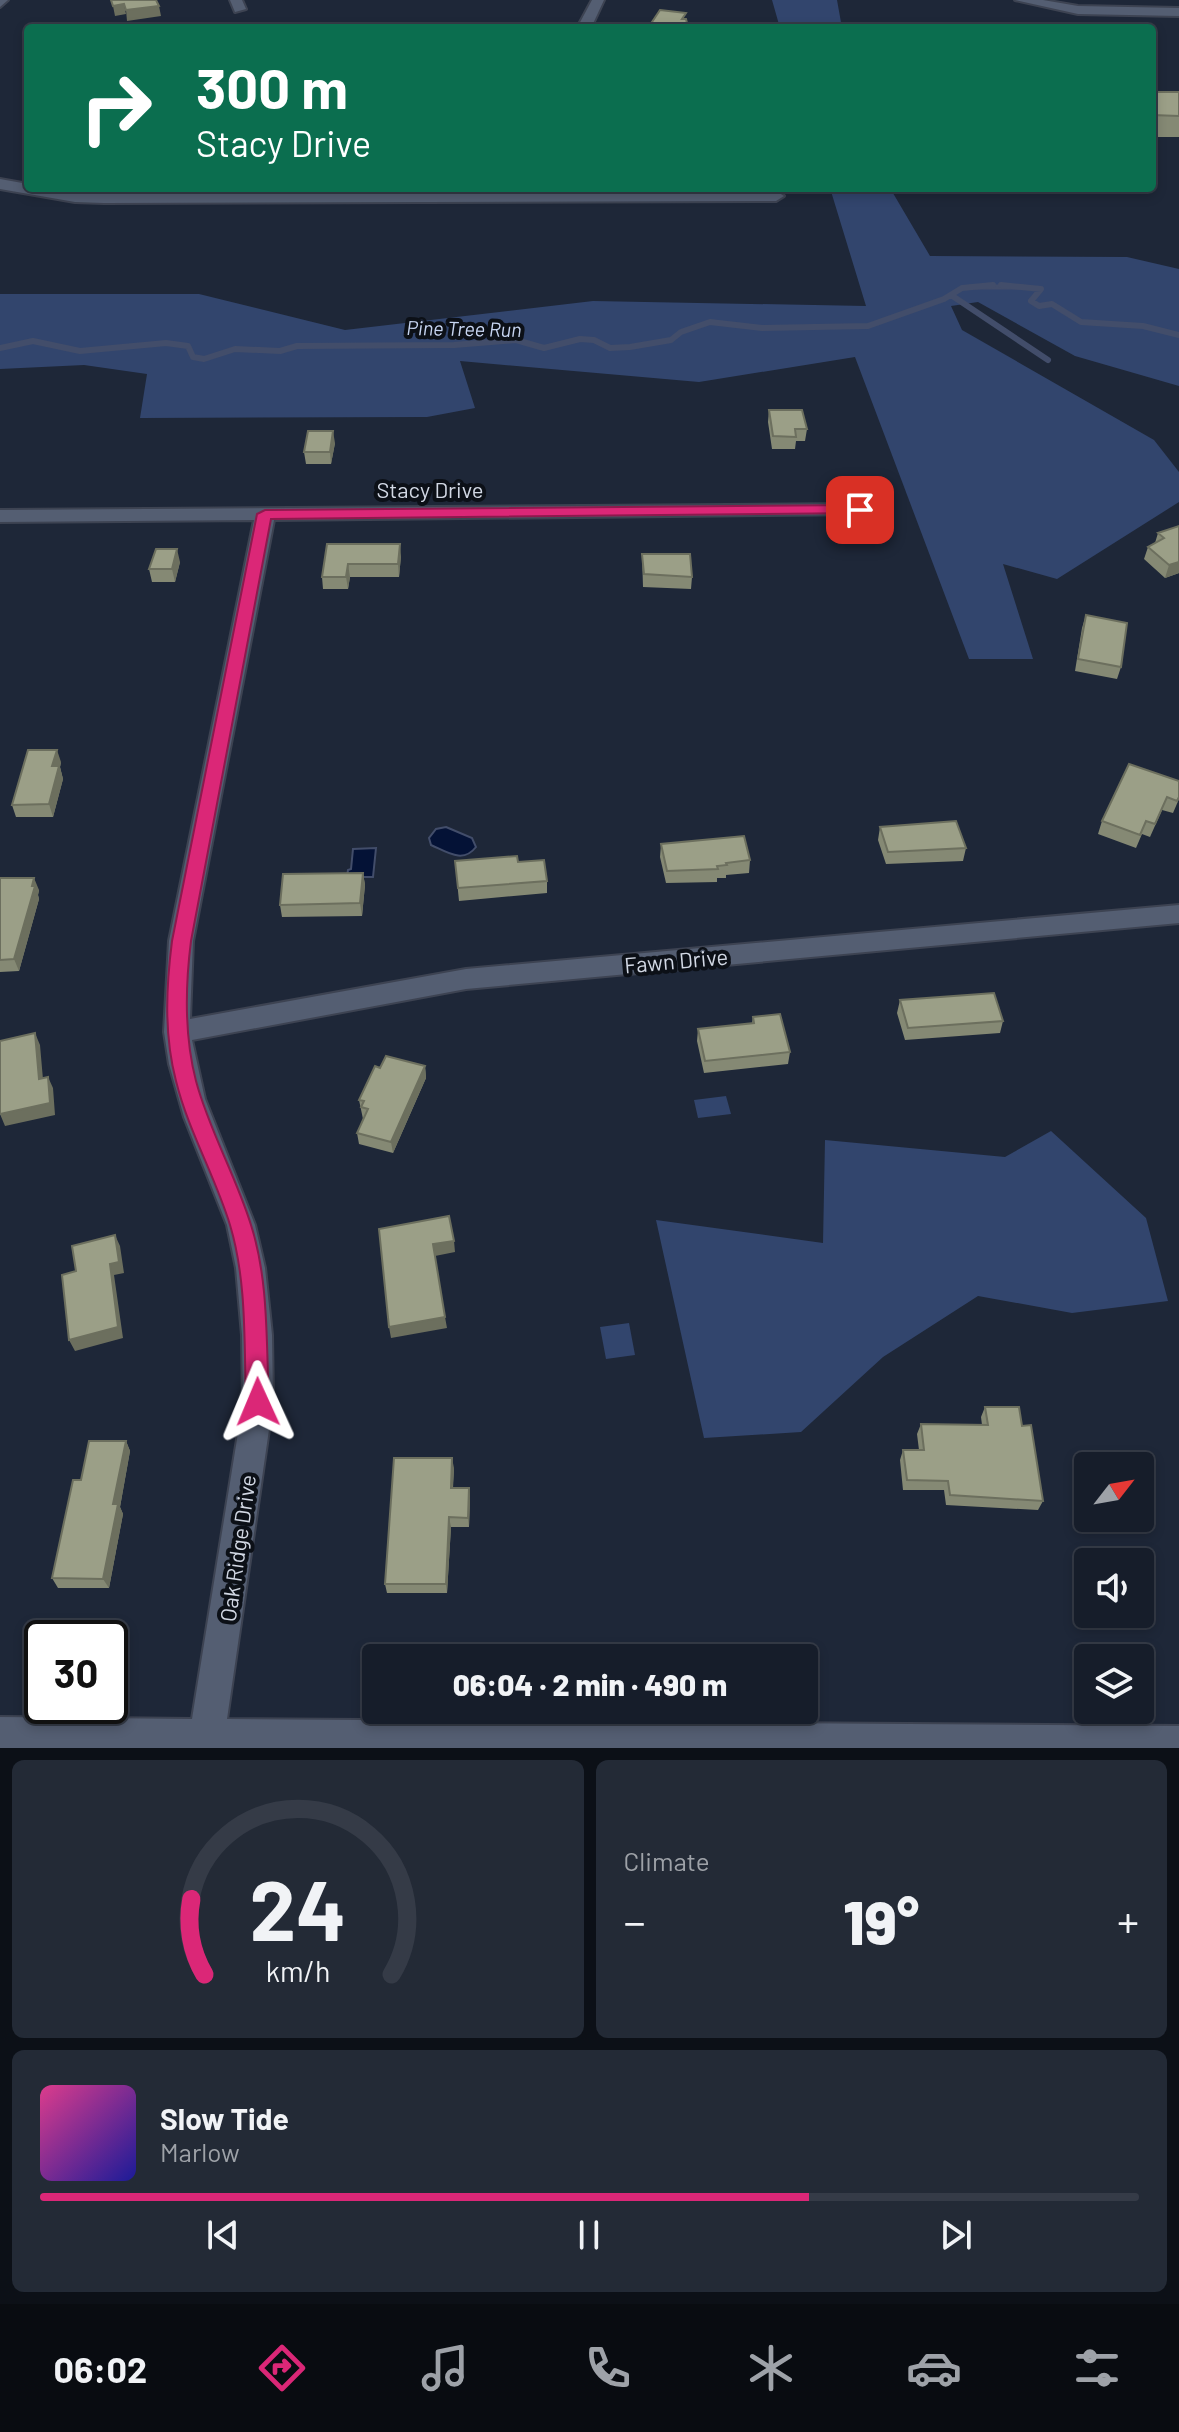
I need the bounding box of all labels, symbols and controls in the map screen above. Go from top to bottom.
text: 300 m [196,53,348,120]
icon: right [64,56,168,160]
text: Stacy Drive [196,121,371,164]
water label: Pine Tree Run [406,315,522,341]
street label: Stacy Drive [377,476,484,502]
pin [826,476,894,544]
icon: arrive [838,488,882,532]
street label: Fawn Drive [623,943,729,977]
position arrow [216,1360,300,1444]
north arrow [1074,1452,1154,1532]
map controls [1074,1452,1154,1724]
street label: Oak Ridge Drive [214,1473,260,1623]
button: sound [1074,1548,1154,1628]
speed limit sign: 30 [24,1620,128,1724]
button: layers [1074,1644,1154,1724]
text: 06:04 · 2 min · 490 m [453,1666,727,1702]
text: Climate [624,1845,710,1876]
text: 24 [249,1858,346,1958]
text: 19° [843,1885,919,1957]
text: − [624,1894,646,1947]
text: + [1117,1894,1139,1947]
text: km/h [265,1953,330,1988]
text: Slow Tide [160,2100,289,2136]
text: Marlow [160,2136,240,2167]
icon: previous [201,2213,245,2257]
icon: pause [567,2213,611,2257]
icon: next [934,2213,978,2257]
icon: directions [254,2340,310,2396]
icon: music [417,2340,473,2396]
icon: phone [580,2340,636,2396]
icon: climate [743,2340,799,2396]
icon: car [906,2340,962,2396]
icon: filters [1069,2340,1125,2396]
text: 06:02 [54,2347,147,2390]

